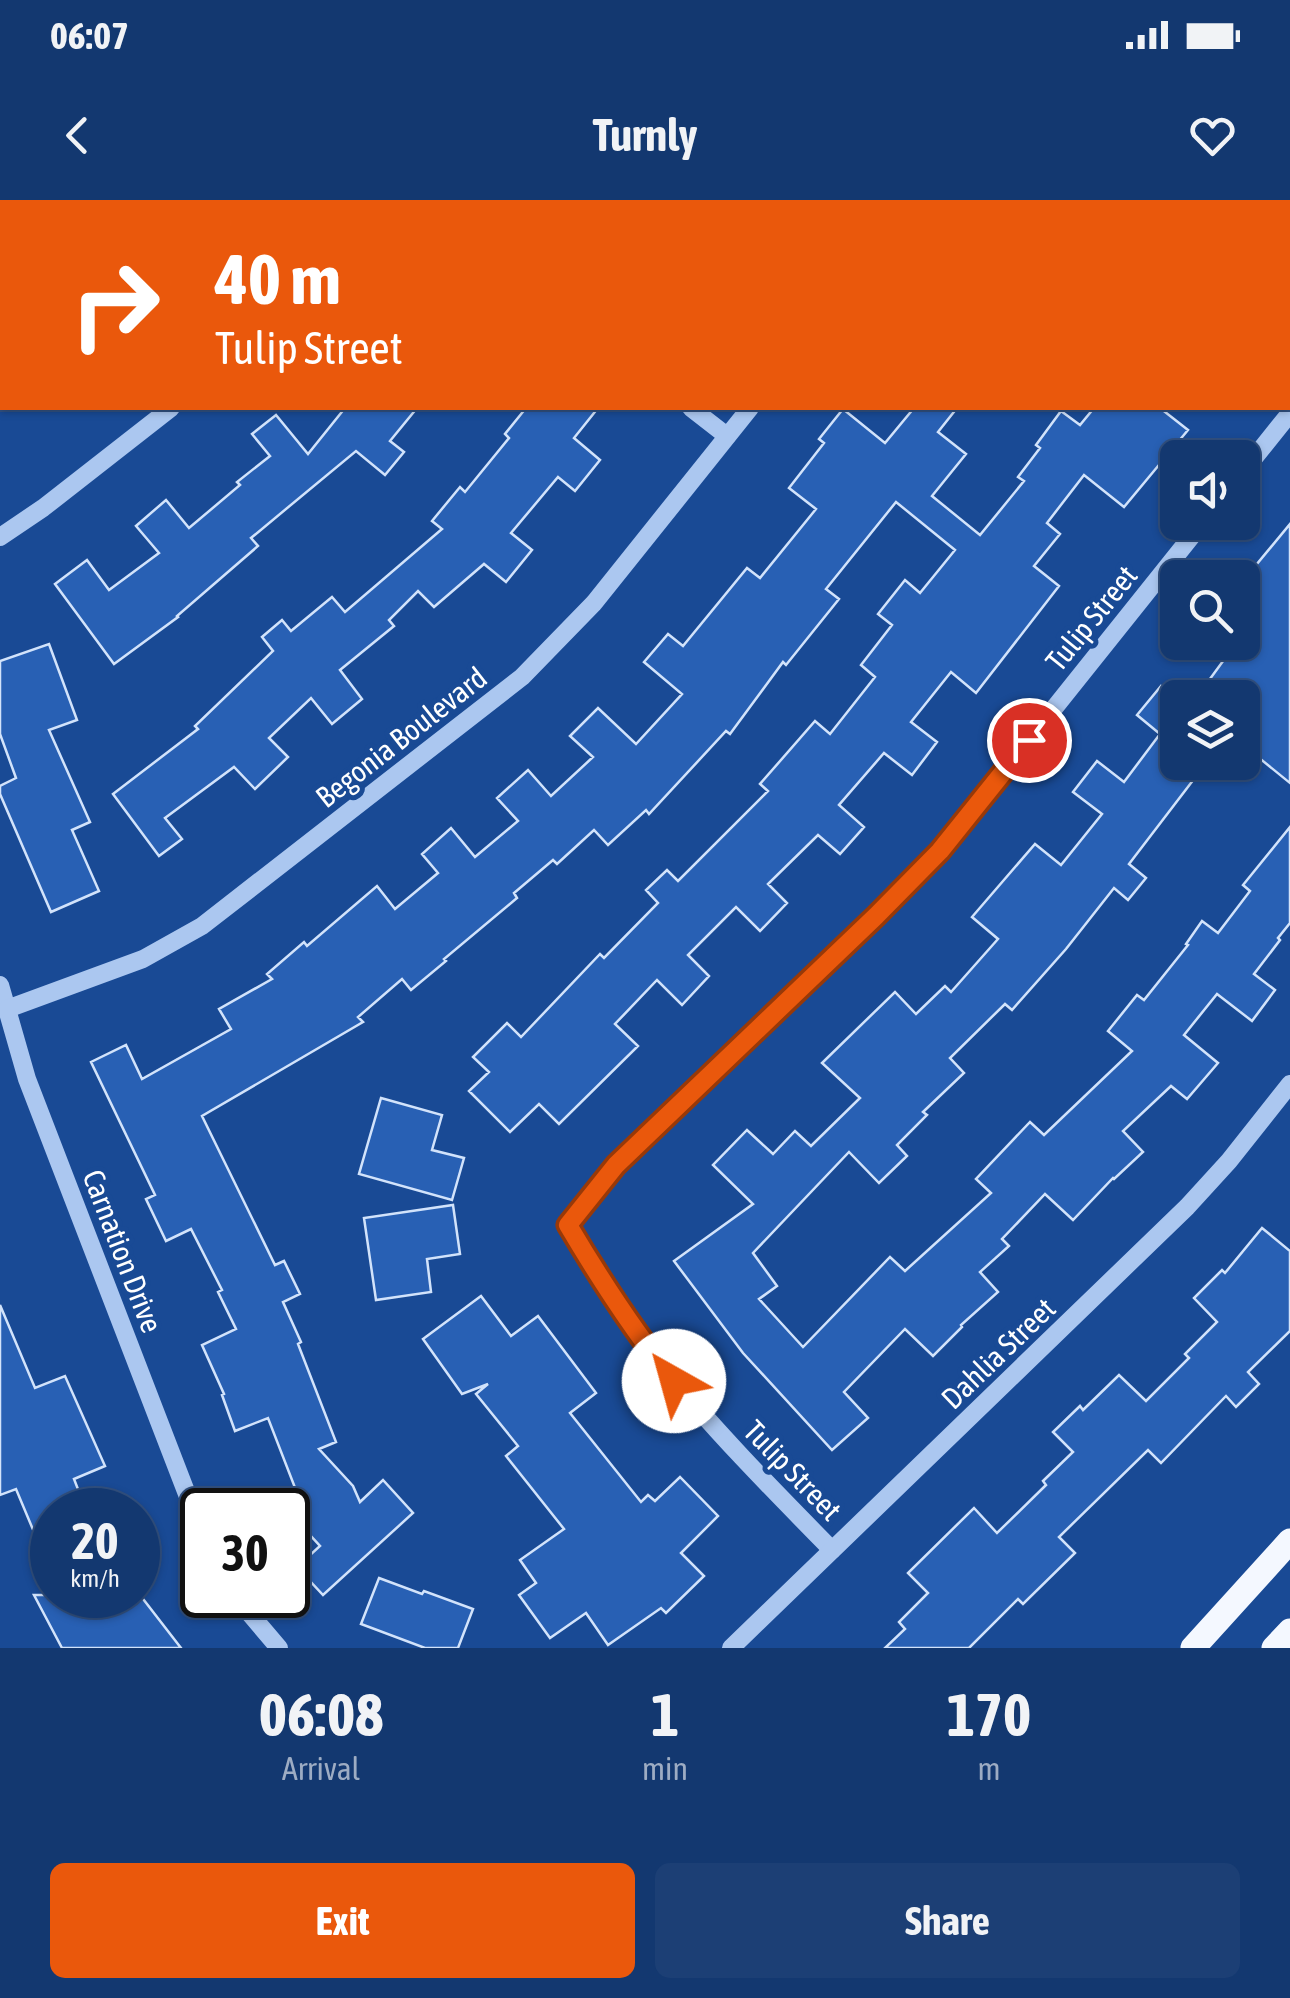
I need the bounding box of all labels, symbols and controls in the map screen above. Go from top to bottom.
text: 06:07 [50,14,129,57]
icon: back [50,108,105,163]
icon: heart [1185,108,1240,163]
text: Turnly [593,109,697,161]
text: 40 m [215,239,341,319]
icon: right [50,240,180,370]
text: Tulip Street [215,322,403,374]
map controls [1160,440,1260,780]
button: sound [1160,440,1260,540]
street label: Tulip Street [1038,559,1144,677]
button: search [1160,560,1260,660]
street label: Begonia Boulevard [309,660,493,814]
button: layers [1160,680,1260,780]
pin [987,698,1072,783]
icon: arrive [1002,713,1057,768]
street label: Carnation Drive [76,1165,170,1337]
street label: Dahlia Street [934,1291,1062,1415]
position arrow [622,1329,726,1433]
street label: Tulip Street [737,1413,849,1527]
speed limit sign: 30 [180,1488,310,1618]
text: 20 [71,1512,118,1570]
text: km/h [70,1564,120,1592]
text: 06:08 [259,1680,383,1749]
text: 1 [651,1680,679,1749]
text: 170 [947,1680,1031,1749]
text: Arrival [282,1750,360,1787]
text: min [642,1750,688,1787]
text: m [977,1750,1001,1787]
button: Exit [50,1863,635,1978]
button: Share [655,1863,1240,1978]

